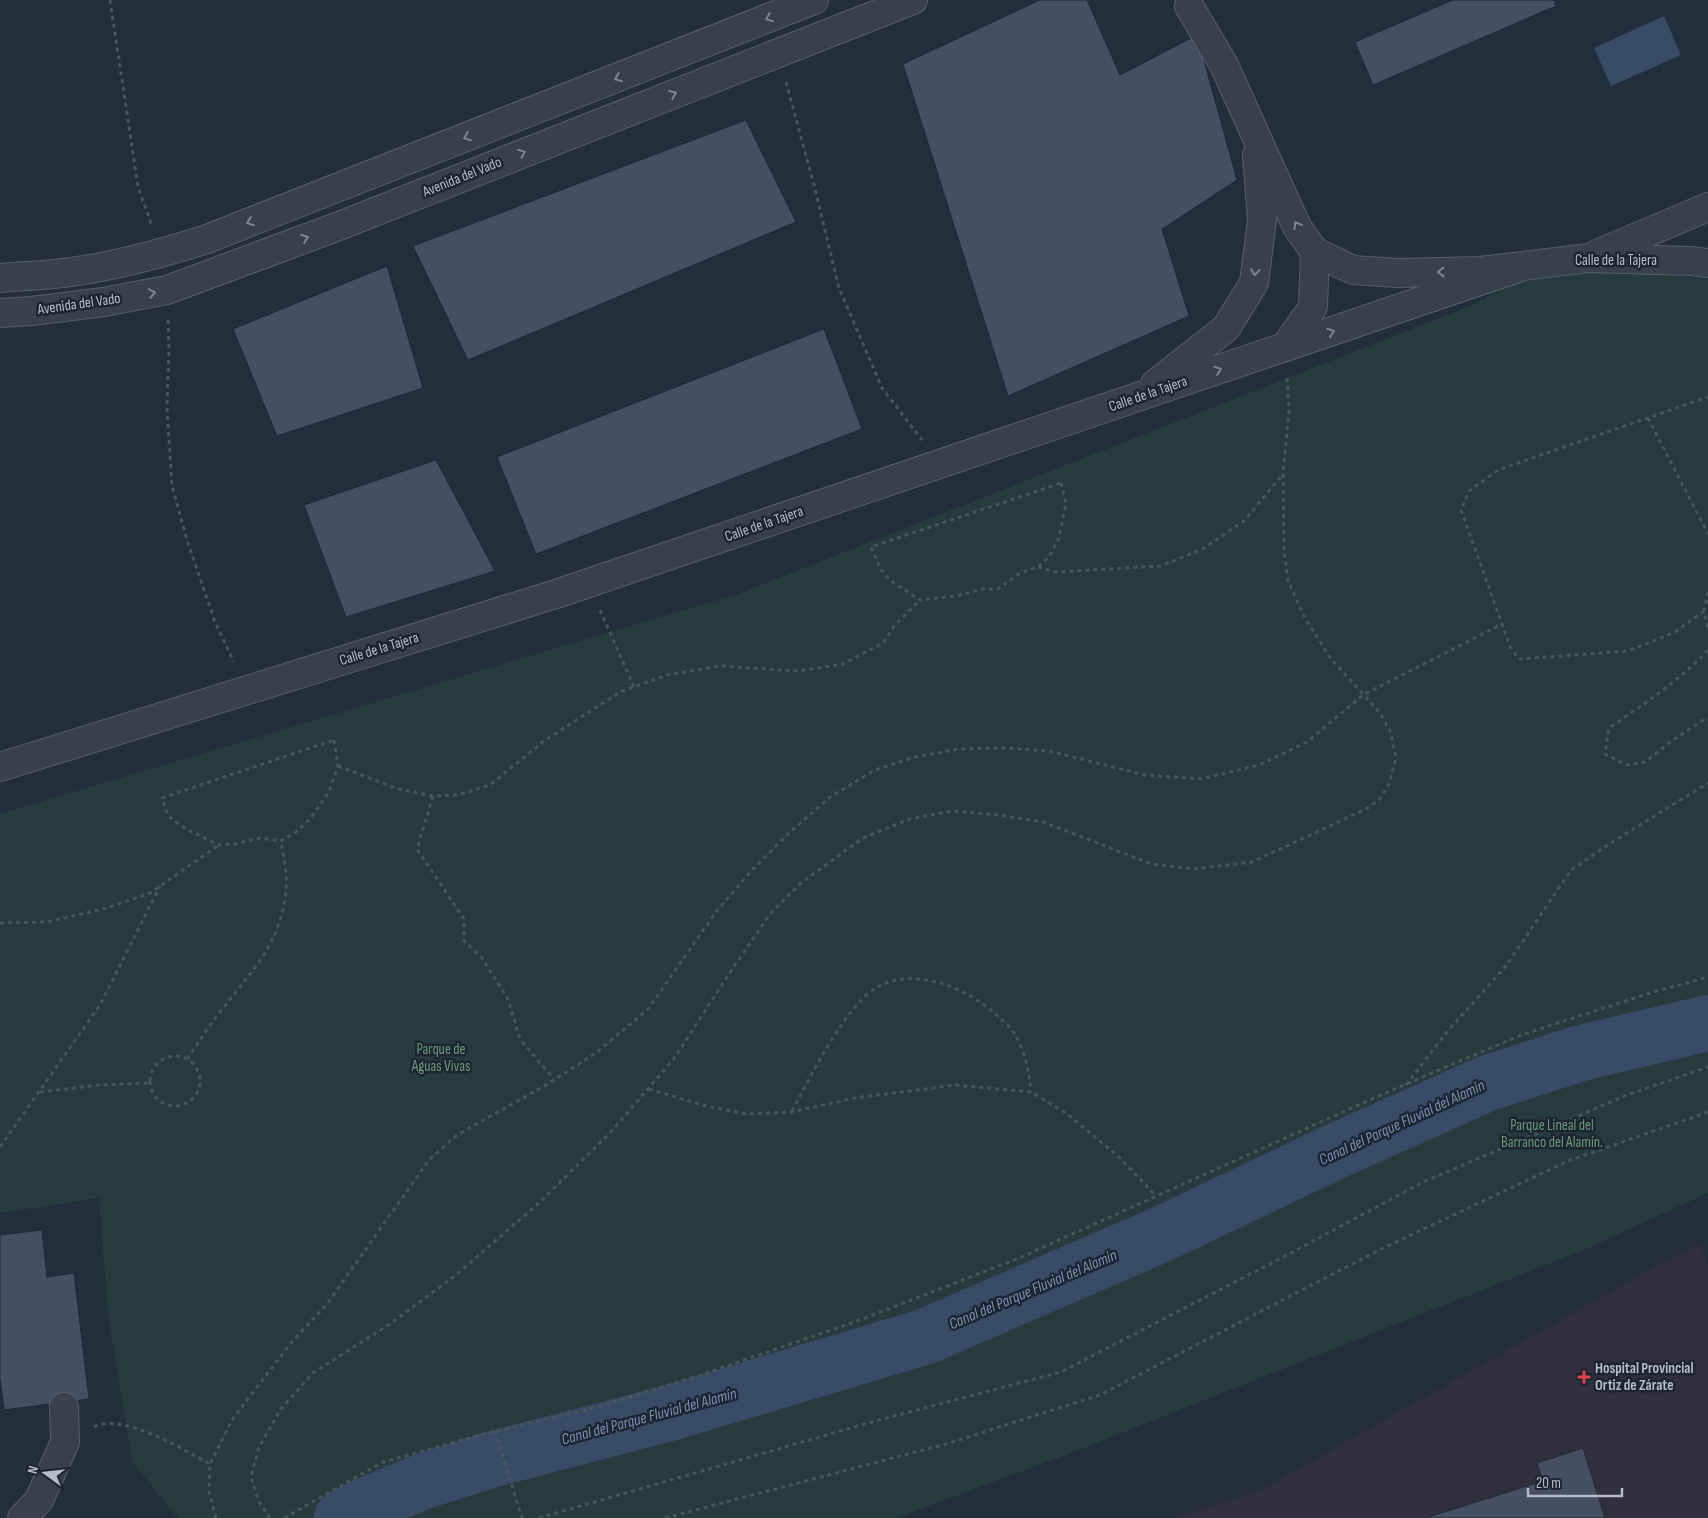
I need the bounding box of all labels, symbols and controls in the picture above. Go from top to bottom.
one-way arrow [765,12,774,22]
one-way arrow [614,72,623,82]
one-way arrow [668,89,677,100]
one-way arrow [463,131,472,142]
one-way arrow [517,149,525,159]
street label: Avenida del Vado [419,153,504,202]
one-way arrow [247,216,255,226]
one-way arrow [1293,221,1303,230]
one-way arrow [300,234,309,244]
street label: Calle de la Tajera [1575,251,1657,270]
one-way arrow [1251,267,1261,276]
one-way arrow [1436,267,1444,277]
one-way arrow [148,288,157,298]
street label: Avenida del Vado [35,289,122,319]
one-way arrow [1326,328,1335,338]
one-way arrow [1213,366,1222,376]
street label: Calle de la Tajera [1106,372,1190,416]
street label: Calle de la Tajera [722,502,806,546]
street label: Calle de la Tajera [337,628,421,670]
park label: Parque de Aguas Vivas [411,1040,470,1076]
water label: Canal del Parque Fluvial del Alamín [1316,1076,1488,1170]
park label: Parque Lineal del Barranco del Alamín. [1501,1116,1603,1152]
water label: Canal del Parque Fluvial del Alamín [946,1246,1120,1334]
place label: Hospital Provincial Ortiz de Zárate [1595,1359,1693,1395]
marker: Hospital Provincial Ortiz de Zárate [1577,1370,1591,1384]
water label: Canal del Parque Fluvial del Alamín [559,1384,739,1450]
north arrow [20,1448,70,1498]
text: N [24,1464,42,1476]
scale bar [1528,1466,1622,1498]
text: 20 m [1536,1474,1561,1493]

